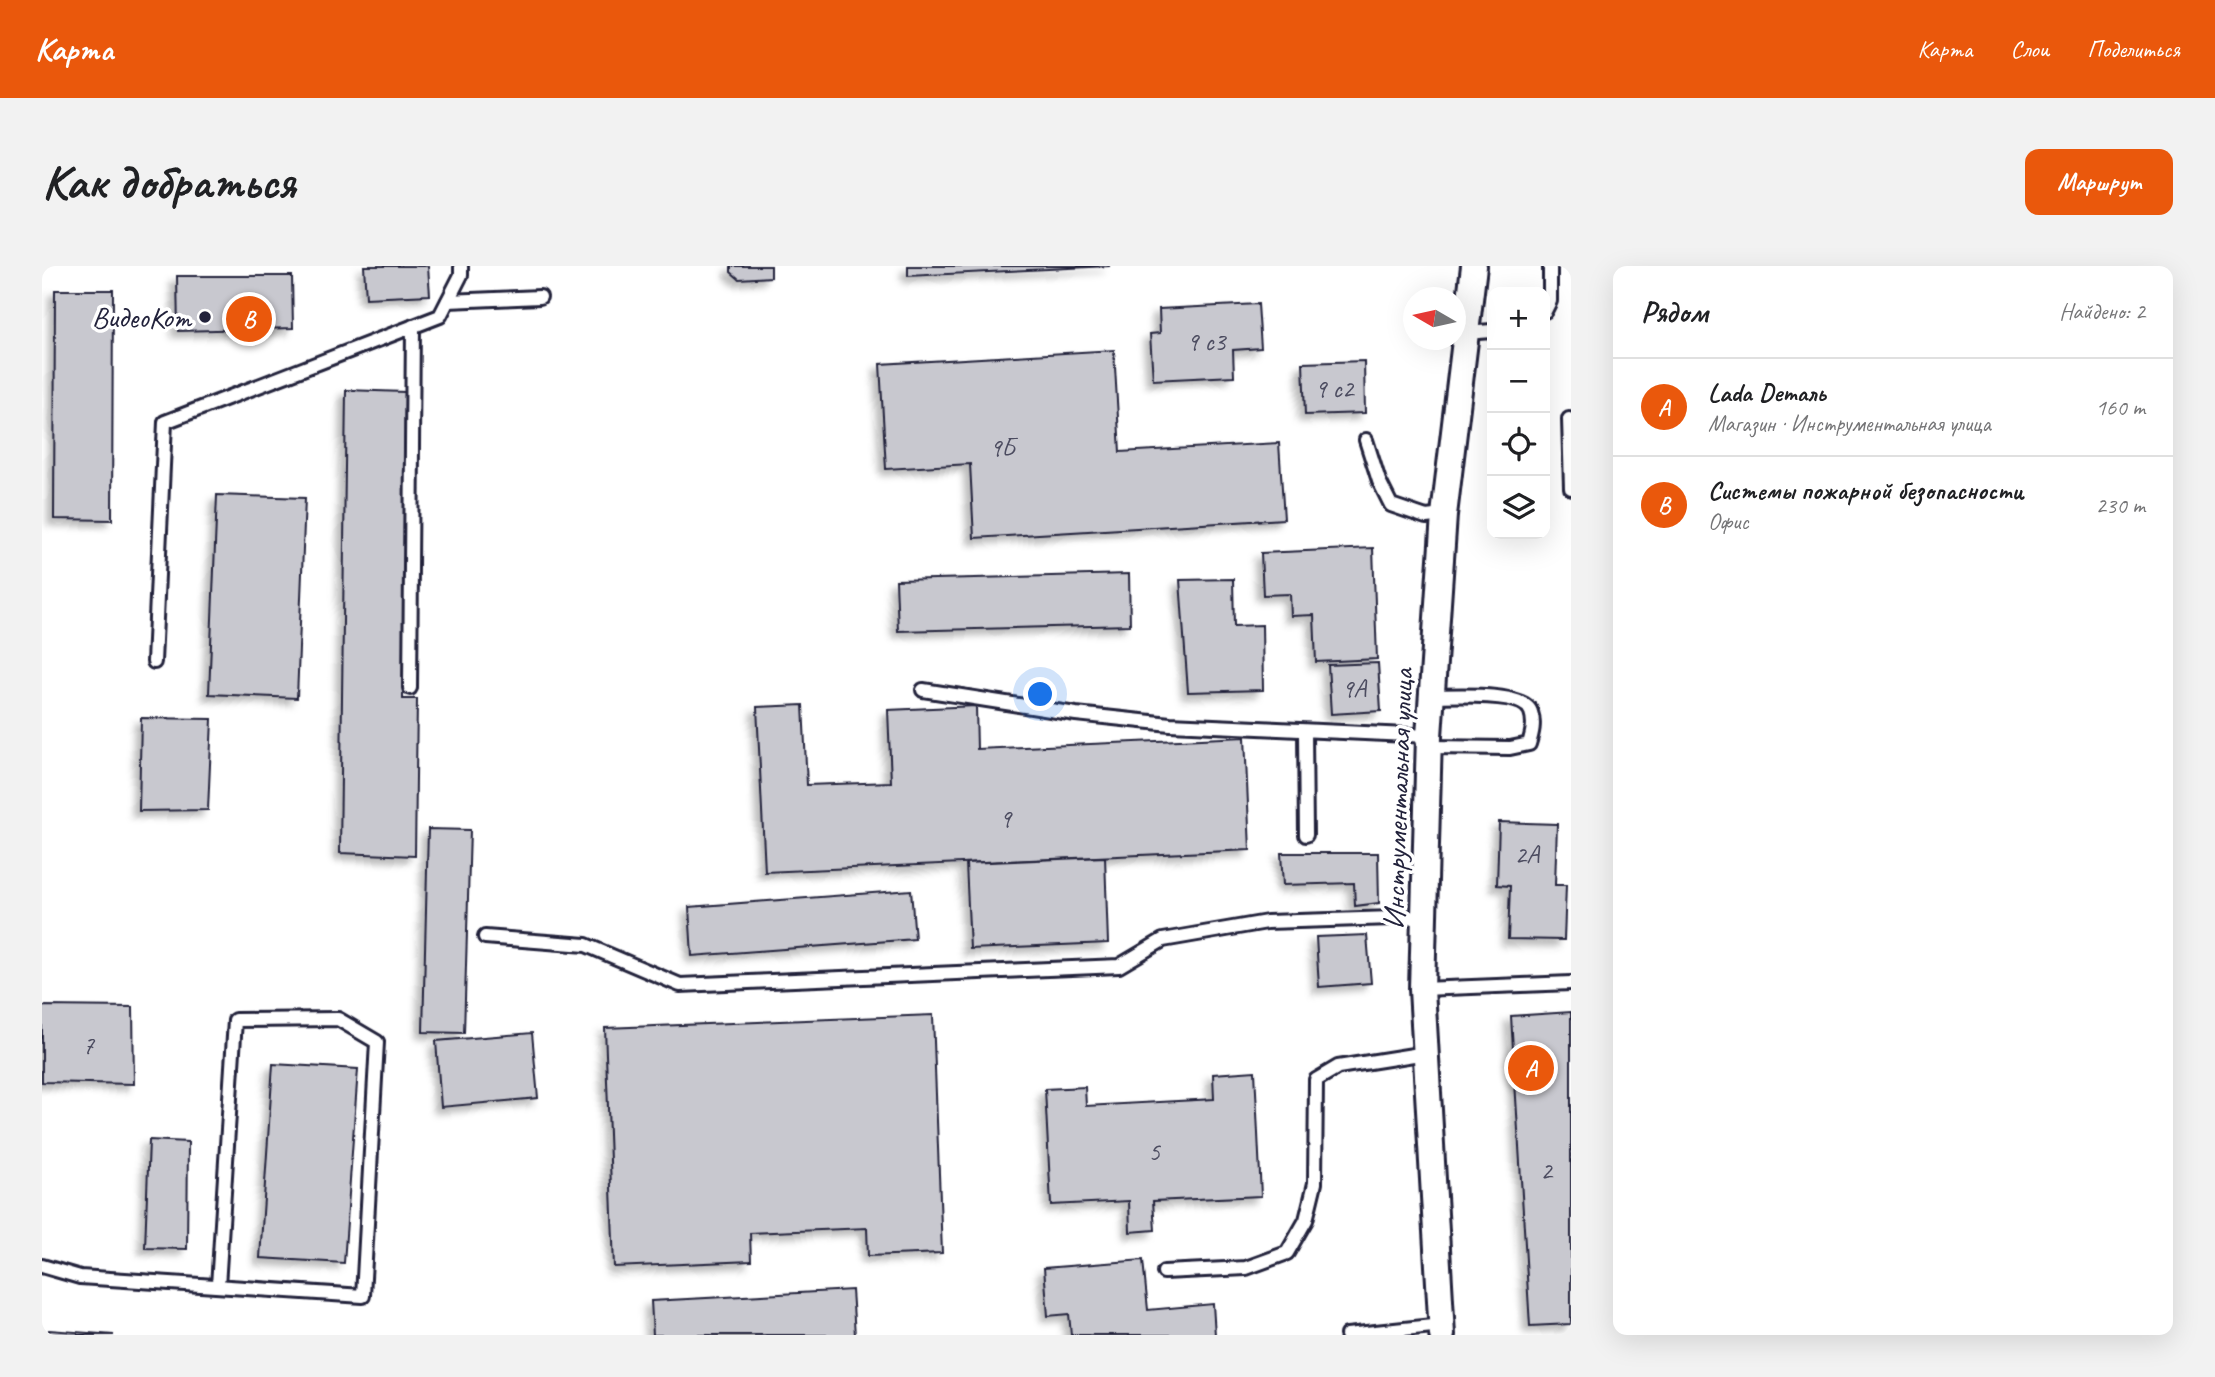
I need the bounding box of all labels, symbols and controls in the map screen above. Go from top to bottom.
text: Карта [35,28,114,70]
text: Карта [1918,34,1972,64]
text: Слои [2010,34,2049,64]
text: Поделиться [2087,34,2180,64]
button: Маршрут [2025,149,2173,215]
text: Как добраться [42,151,295,213]
north arrow [1403,287,1466,350]
map controls [1487,287,1550,539]
button: + [1487,287,1550,350]
pin: B [226,293,272,345]
text: Рядом [1641,293,1708,331]
text: Найдено: 2 [2059,297,2145,326]
place label: ВидеоКот [92,298,193,336]
marker: ВидеоКот [197,309,213,325]
house number: 9 с3 [1187,325,1228,358]
button: − [1487,350,1550,413]
house number: 9 с2 [1315,372,1356,405]
text: Lada Dеталь [1708,376,1826,409]
text: A [1658,393,1670,422]
text: 160 m [2096,393,2145,422]
text: Магазин · Инструментальная улица [1708,409,1991,438]
button: locate [1487,413,1550,476]
house number: 9Б [990,431,1018,464]
text: Системы пожарной безопасности [1708,474,2024,507]
button: layers [1487,476,1550,539]
text: B [1658,491,1670,520]
text: 230 m [2096,491,2145,520]
text: Офис [1708,507,1748,536]
street label: Инструментальная улица [1374,666,1422,930]
house number: 9А [1342,672,1368,705]
your location [1023,677,1057,711]
house number: 9 [999,802,1013,835]
house number: 2А [1515,838,1541,871]
house number: 7 [82,1029,95,1062]
pin: A [1508,1042,1554,1094]
house number: 5 [1148,1135,1161,1168]
house number: 2 [1540,1154,1554,1187]

